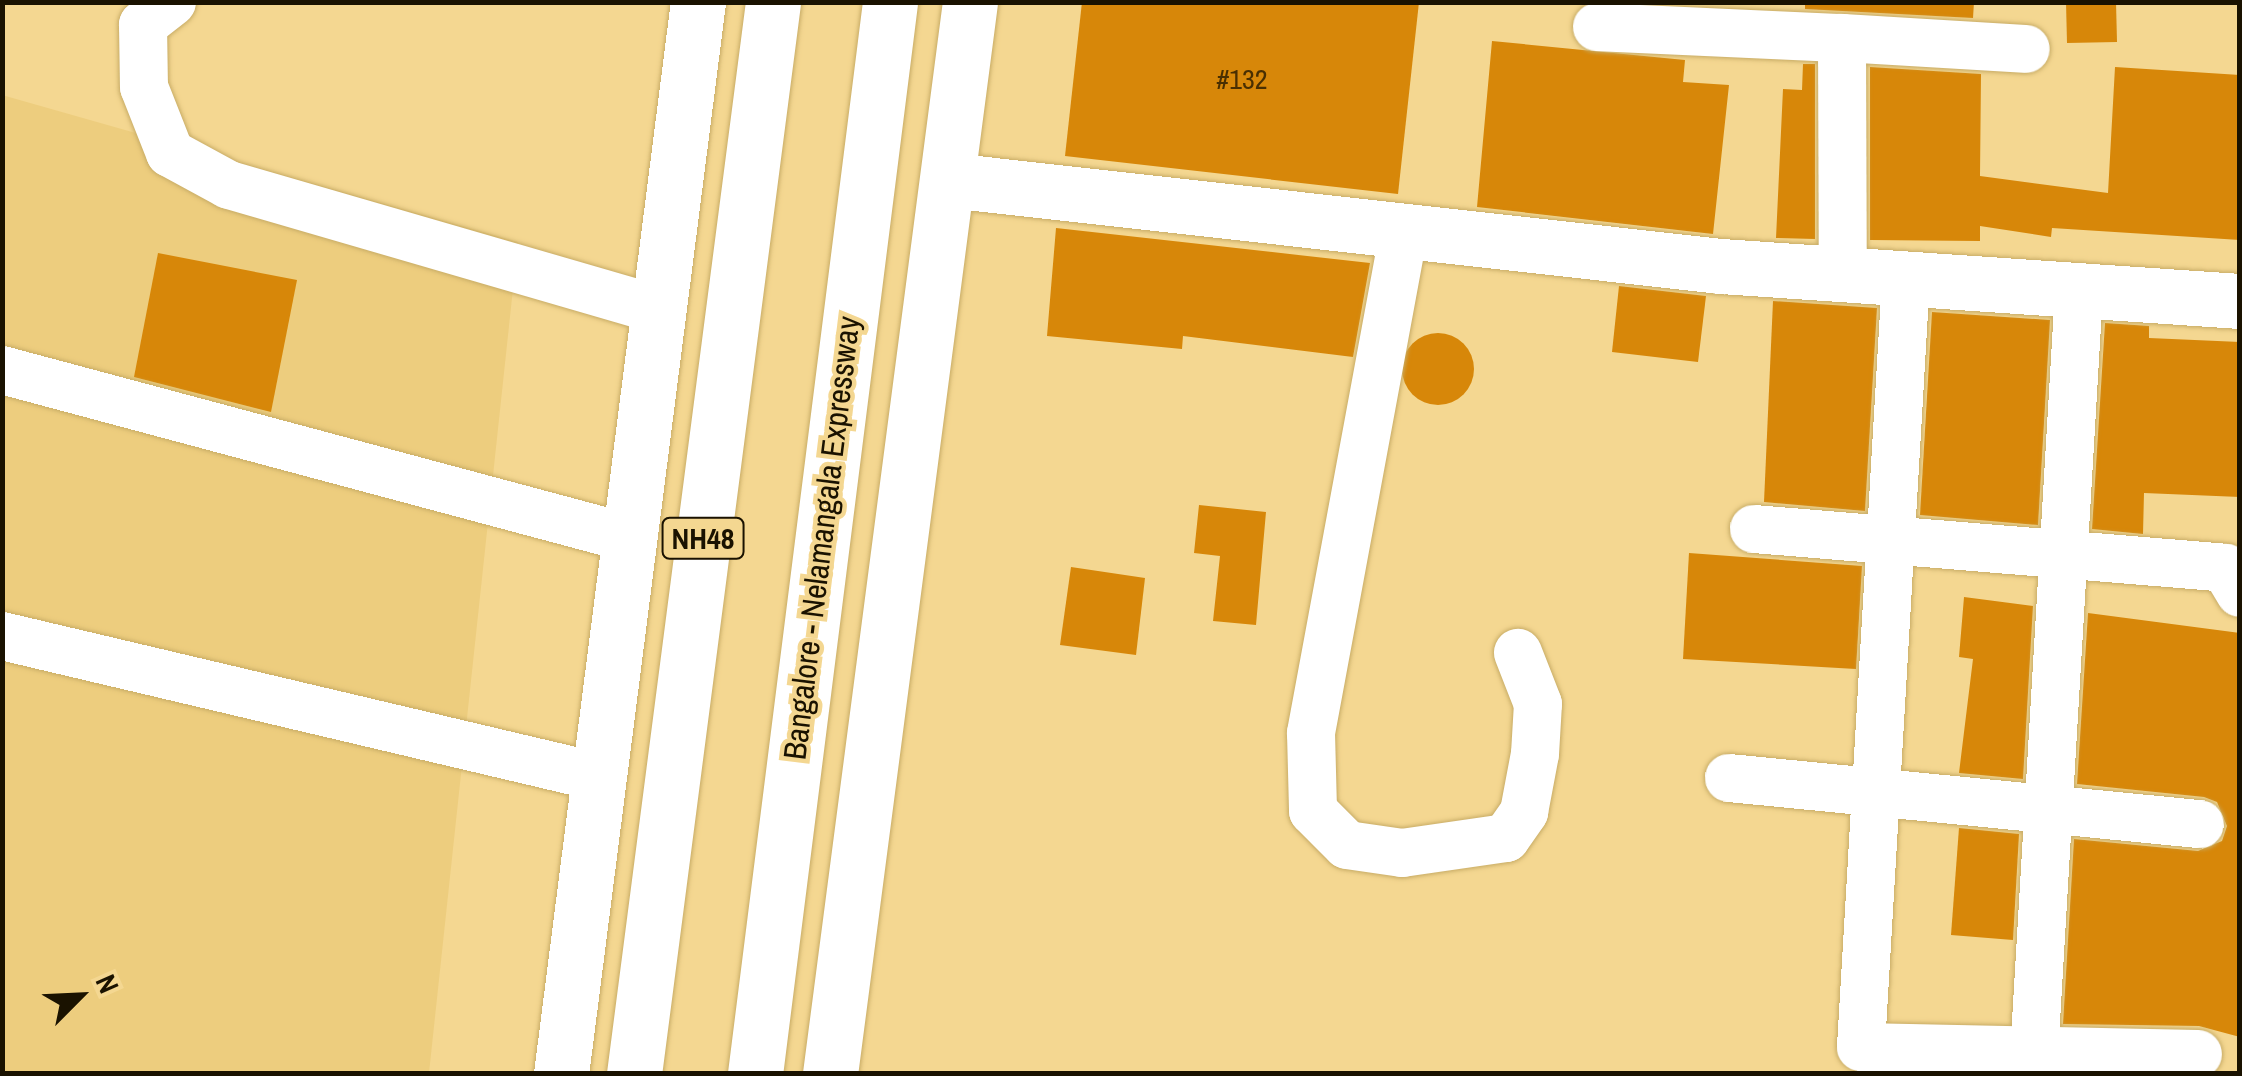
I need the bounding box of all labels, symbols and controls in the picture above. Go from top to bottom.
house number: #132 [1216,62,1268,96]
street label: Bangalore - Nelamangala Expressway [776,314,868,762]
road number: NH48 [660,513,746,563]
north arrow [30,946,130,1046]
text: N [87,968,128,999]

